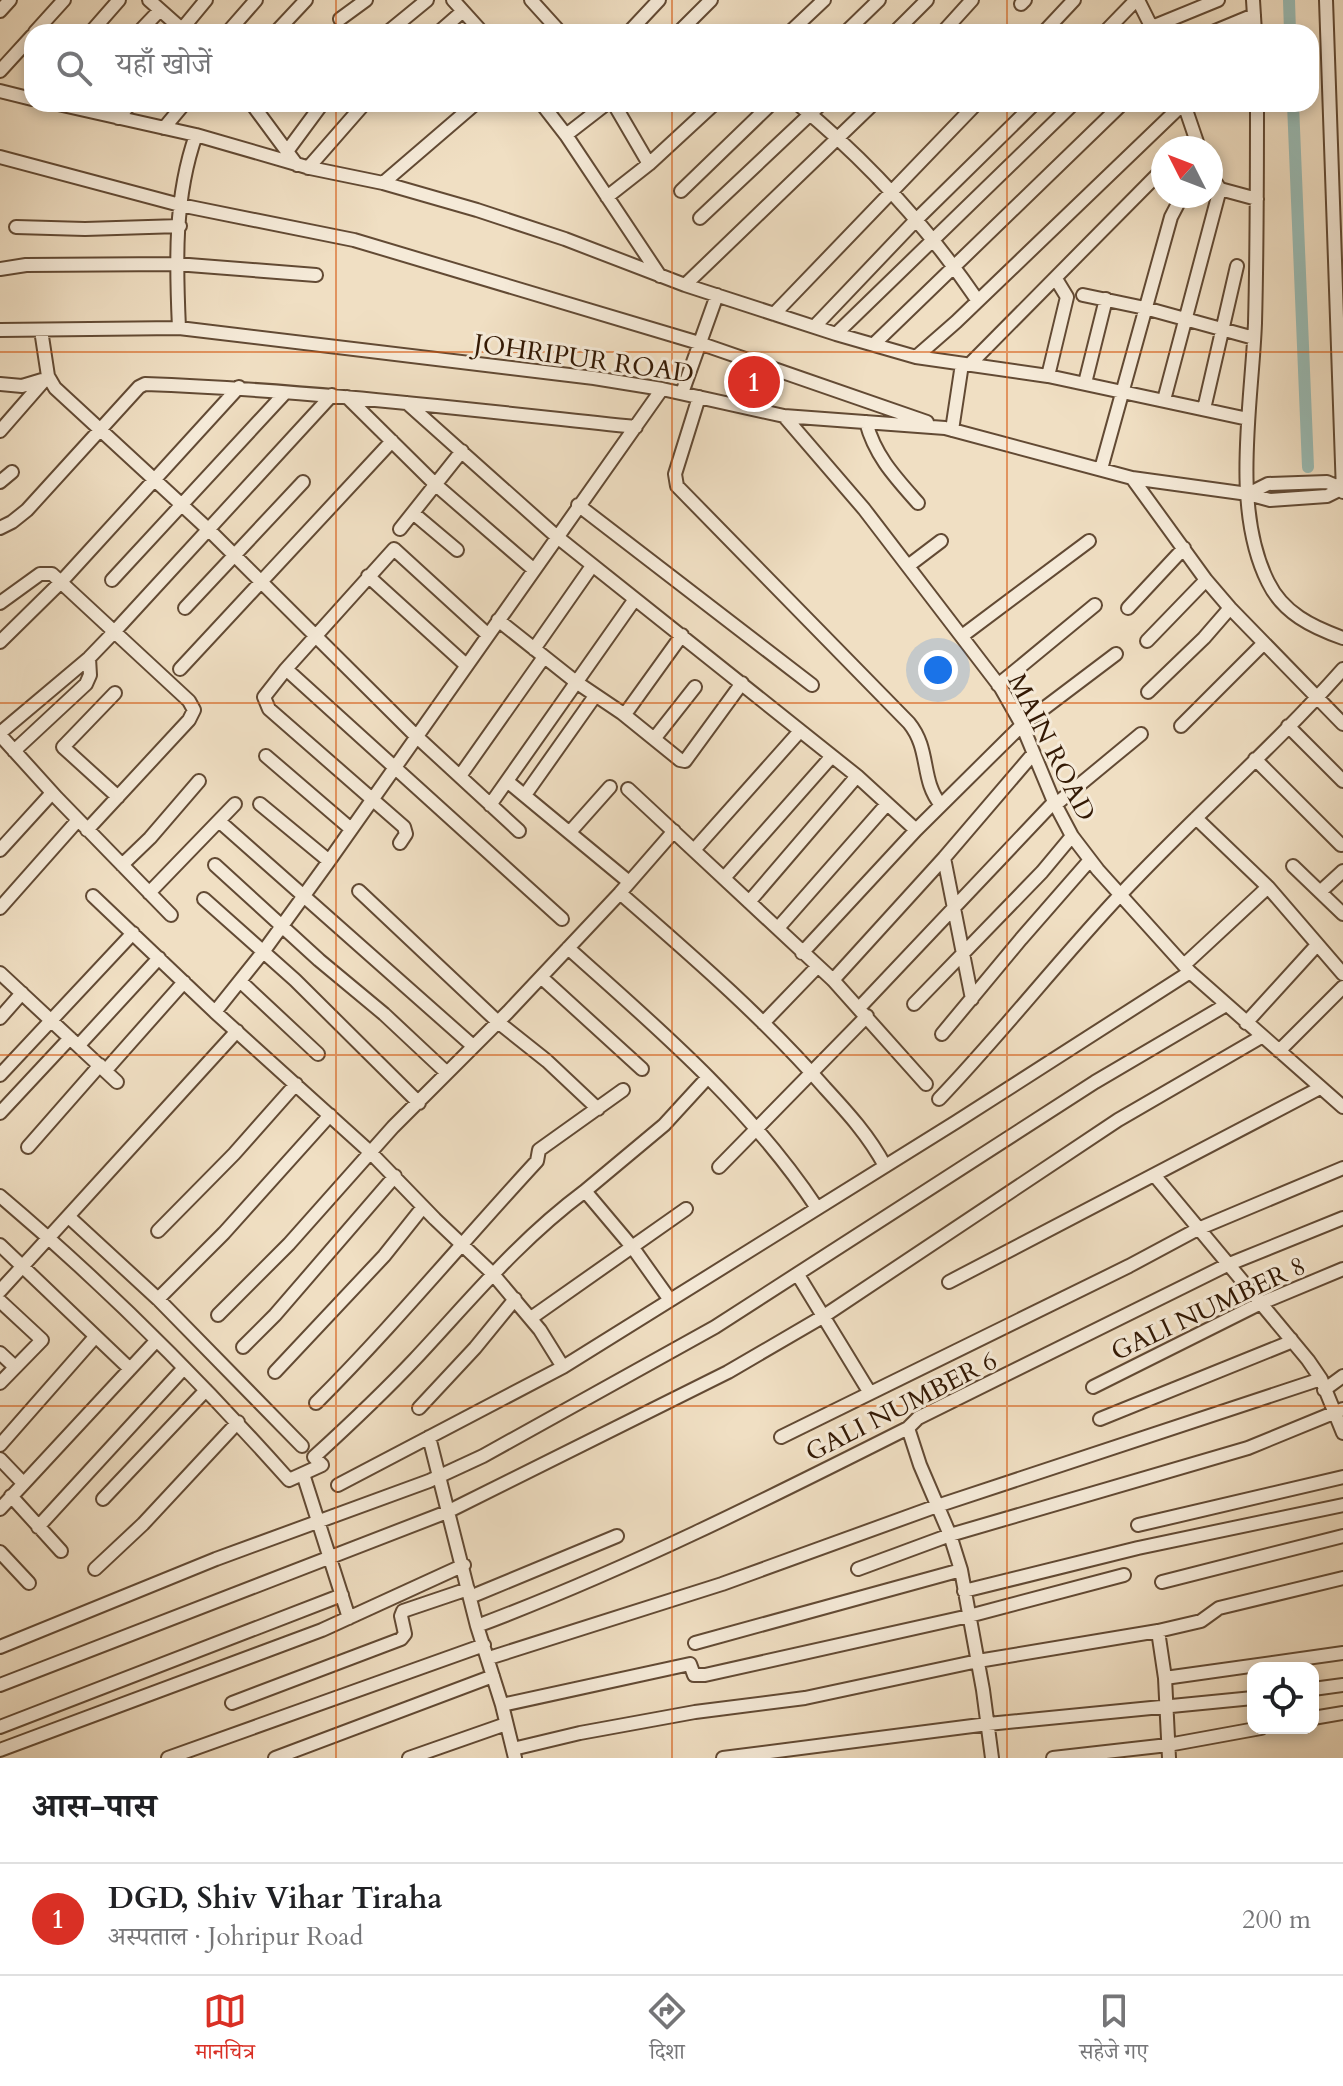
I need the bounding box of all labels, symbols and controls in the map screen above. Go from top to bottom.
search box [24,24,1319,112]
text: यहाँ खोजें [116,44,212,85]
icon: search [52,46,96,90]
north arrow [1151,136,1223,208]
street label: JOHRIPUR ROAD [468,325,696,391]
pin: 1 [728,352,780,412]
your location [918,650,958,690]
street label: MAIN ROAD [999,667,1104,827]
street label: GALI NUMBER 8 [1105,1248,1311,1369]
street label: GALI NUMBER 6 [799,1343,1003,1470]
map controls [1247,1662,1319,1734]
button: locate [1247,1662,1319,1734]
text: आस-पास [32,1783,156,1829]
text: DGD, Shiv Vihar Tiraha [108,1878,442,1919]
text: 1 [51,1902,65,1937]
text: 200 m [1242,1902,1311,1937]
text: अस्पताल · Johripur Road [108,1919,363,1954]
tab: मानचित्र [195,1989,255,2073]
tab: दिशा [645,1989,689,2073]
tab: सहेजे गए [1079,1989,1148,2073]

